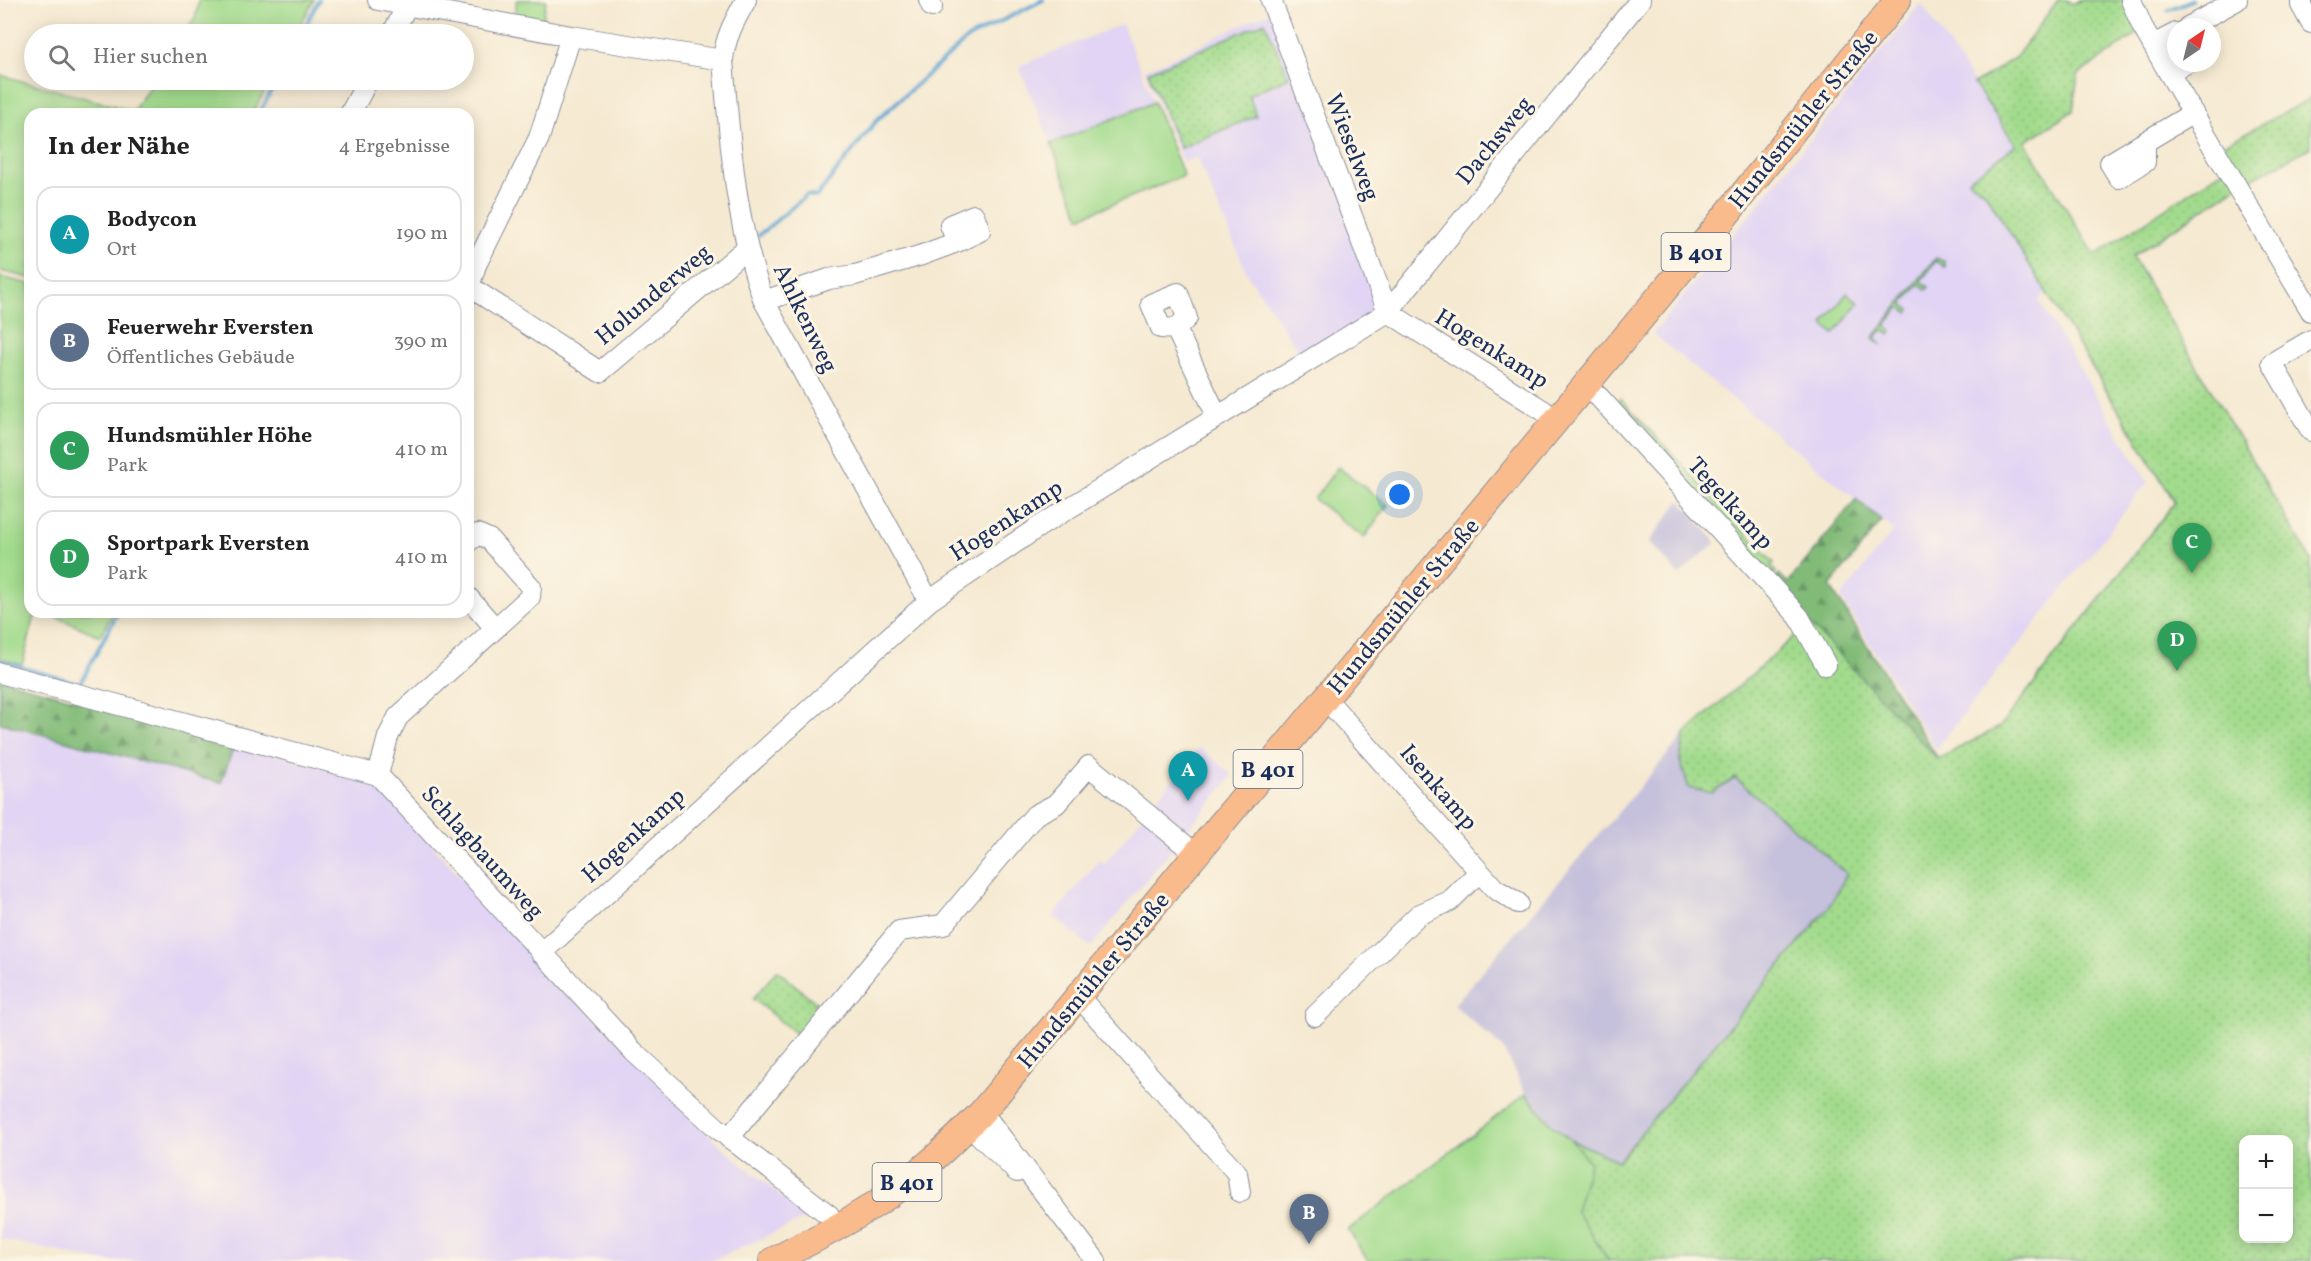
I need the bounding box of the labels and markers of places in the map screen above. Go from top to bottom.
pin: C [2172,524,2212,573]
pin: D [2158,622,2196,671]
pin: A [1168,752,1208,801]
pin: B [1290,1194,1328,1244]

